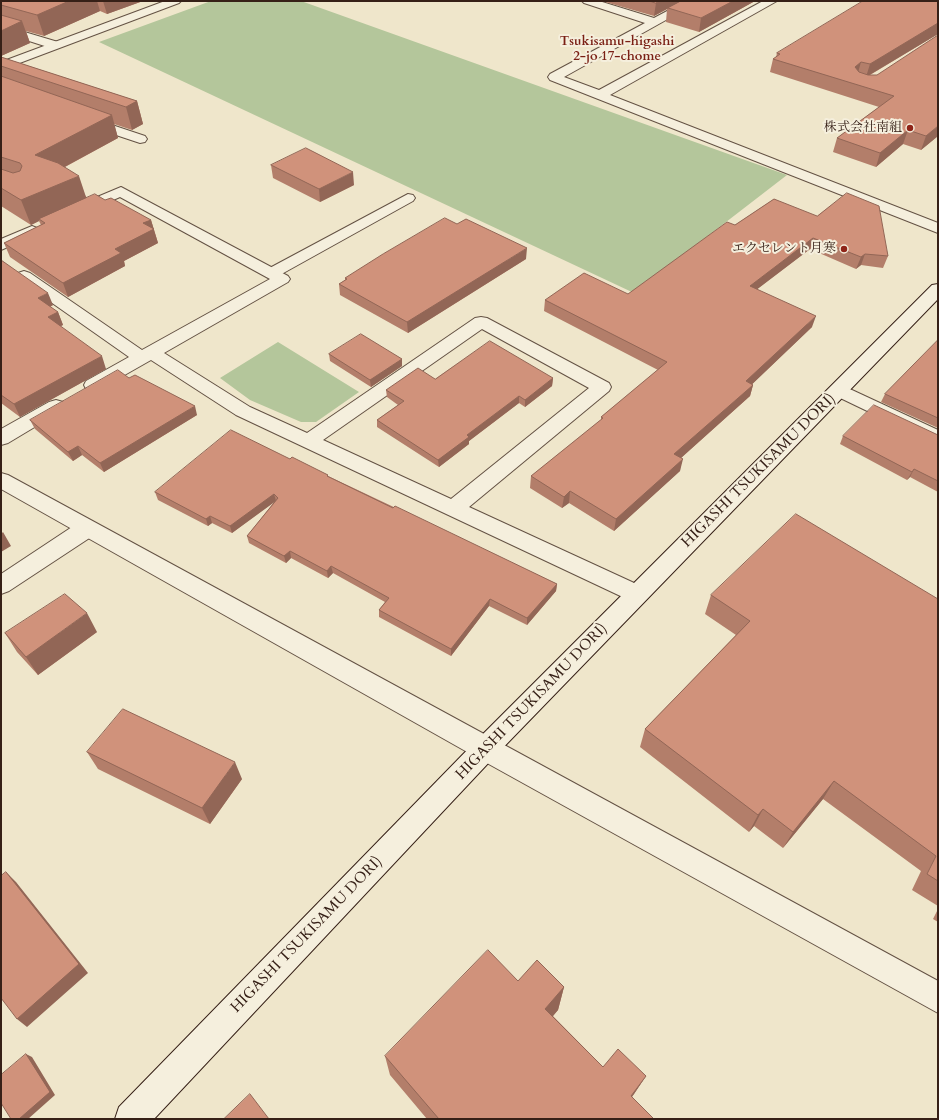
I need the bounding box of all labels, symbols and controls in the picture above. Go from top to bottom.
district label: Tsukisamu-higashi 2-jo 17-chome [560,34,674,65]
place label: 株式会社南組 [824,120,902,136]
marker: 株式会社南組 [905,123,915,133]
place label: エクセレント月寒 [732,241,836,257]
marker: エクセレント月寒 [839,244,849,254]
street label: HIGASHI TSUKISAMU DORI) [678,390,840,552]
street label: HIGASHI TSUKISAMU DORI) [452,620,612,784]
street label: HIGASHI TSUKISAMU DORI) [227,853,387,1017]

